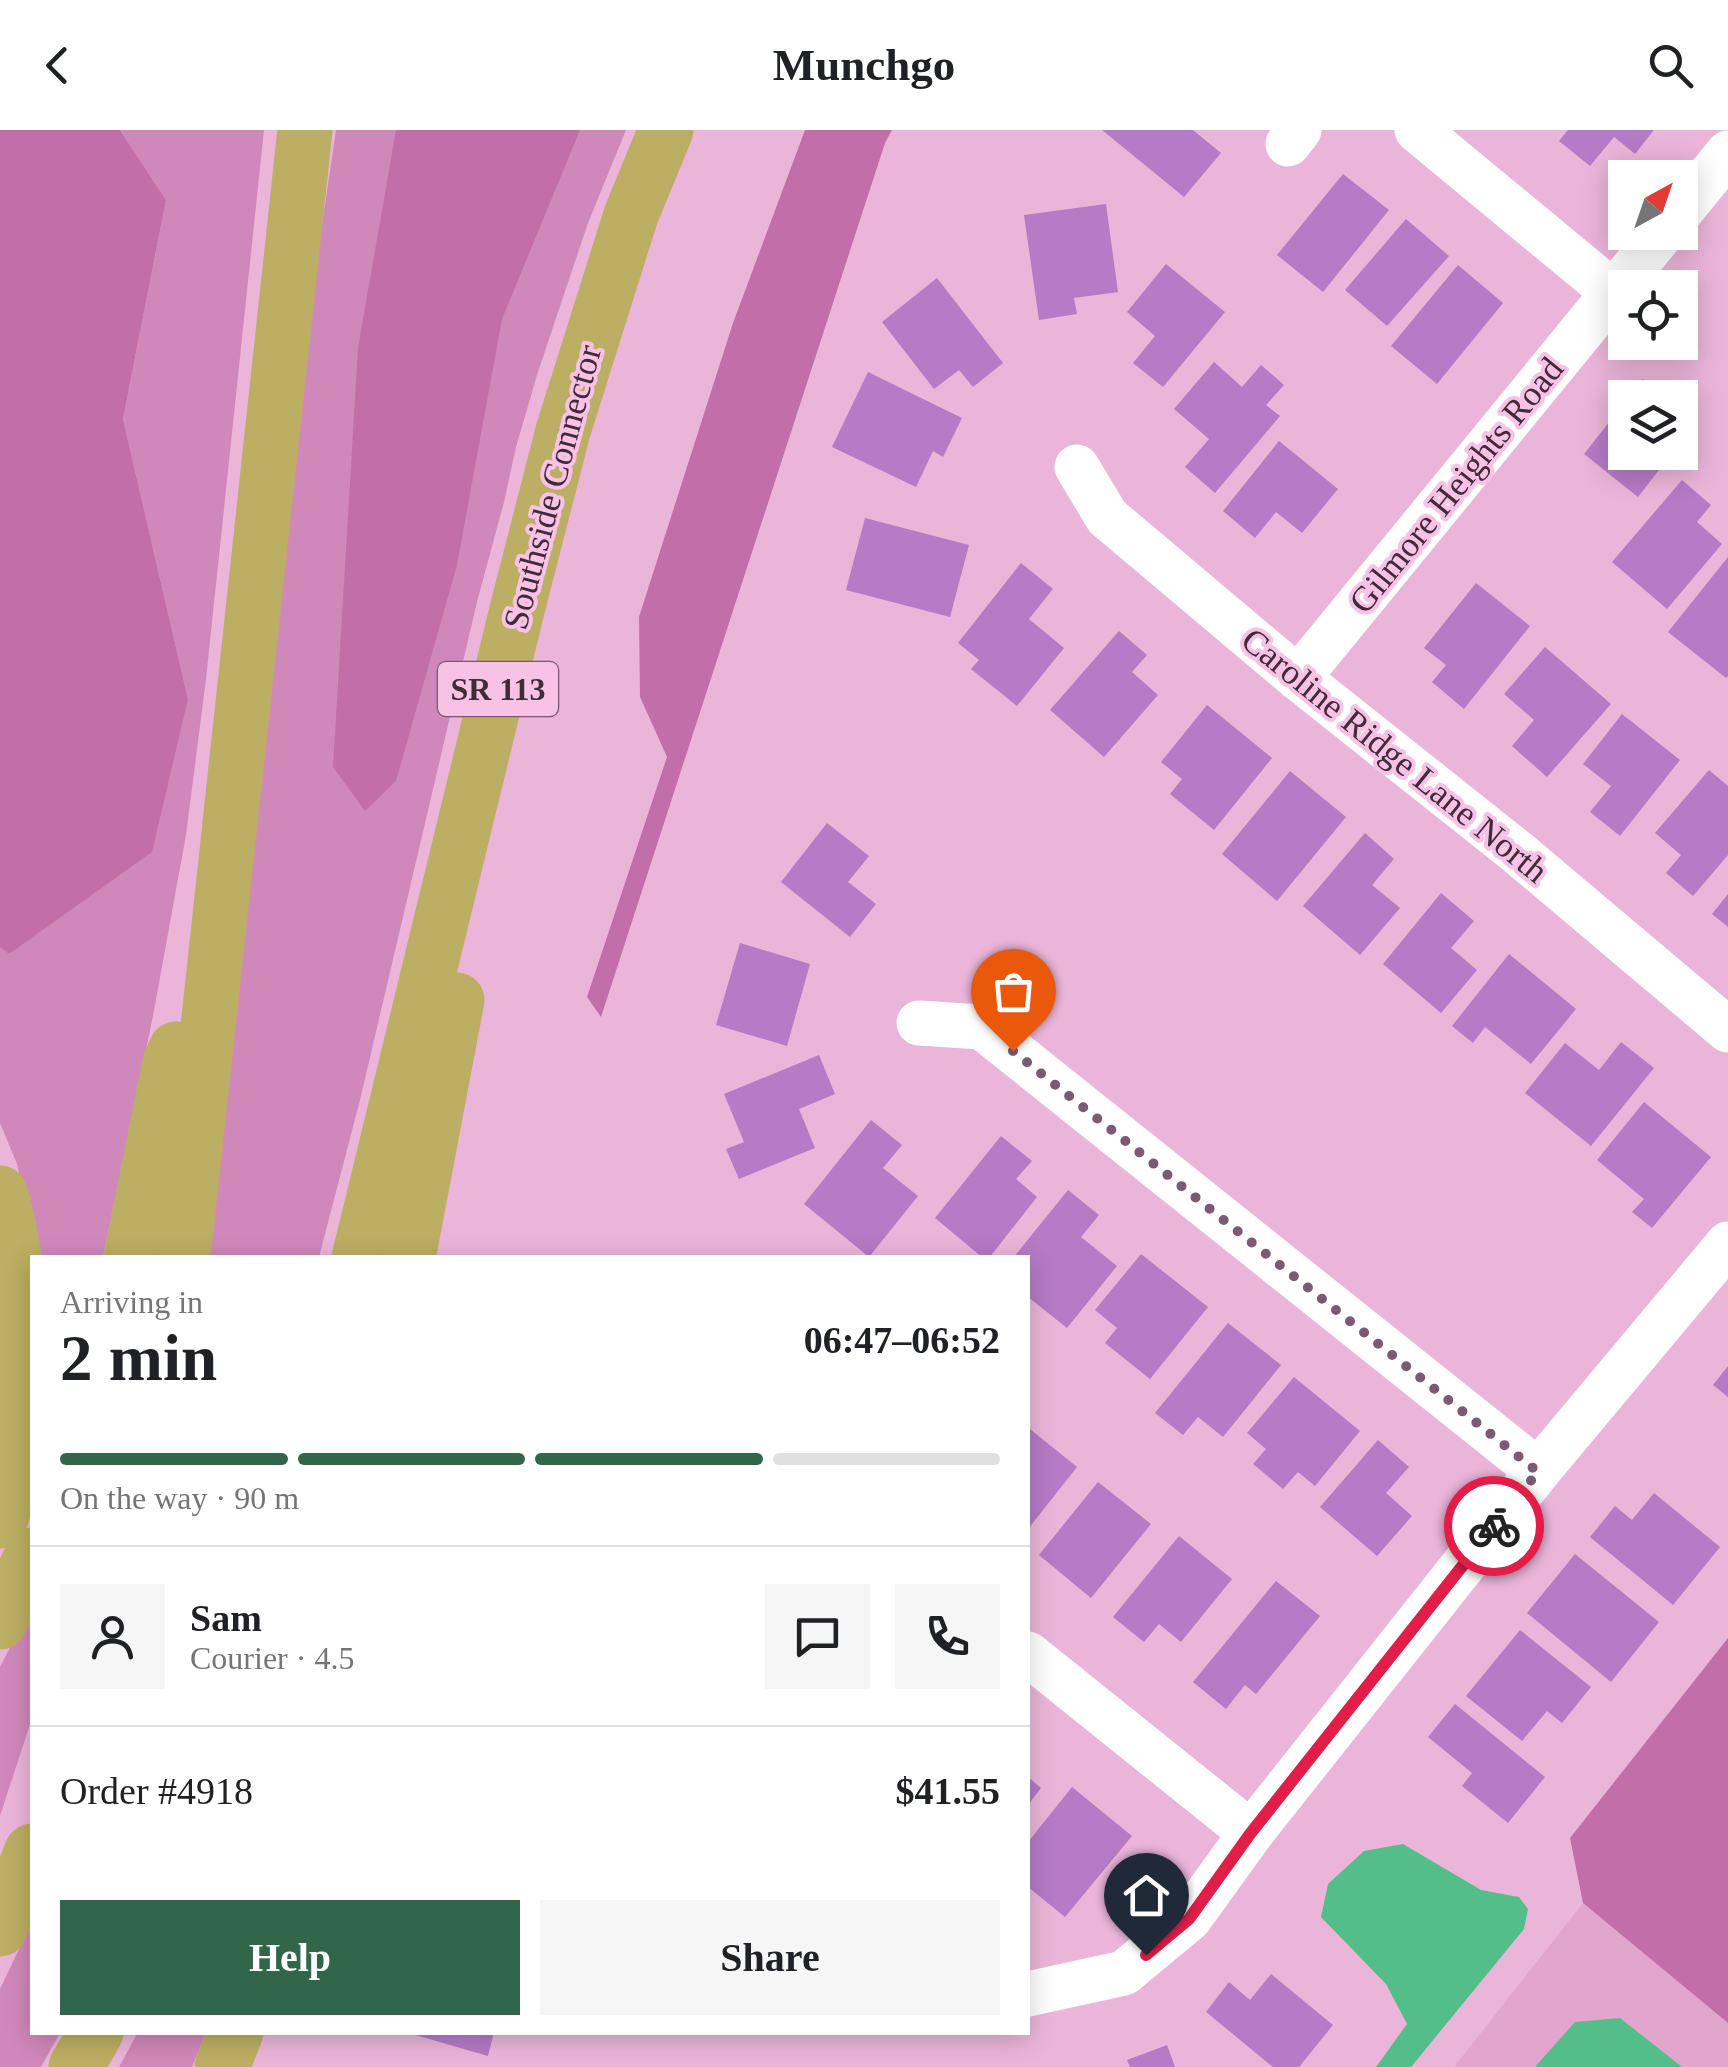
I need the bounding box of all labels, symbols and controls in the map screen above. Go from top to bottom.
icon: back [30,38,85,93]
icon: search [1643,38,1698,93]
text: Munchgo [773,40,955,90]
north arrow [1608,160,1698,250]
map controls [1608,160,1698,470]
button: locate [1608,270,1698,360]
street label: Southside Connector [496,340,609,634]
street label: Gilmore Heights Road [1342,350,1572,621]
button: layers [1608,380,1698,470]
street label: Caroline Ridge Lane North [1234,620,1556,891]
road number: SR 113 [438,662,558,716]
pin [971,949,1056,1052]
icon: bag [986,964,1041,1019]
text: Arriving in [60,1284,203,1320]
text: 06:47–06:52 [804,1319,1000,1361]
text: 2 min [60,1322,217,1394]
courier [1444,1476,1544,1576]
text: On the way · 90 m [60,1480,299,1516]
icon: bike [1467,1499,1522,1554]
button: person [60,1584,165,1689]
button: chat [765,1584,870,1689]
button: phone [895,1584,1000,1689]
text: Sam [190,1597,262,1639]
text: Courier · 4.5 [190,1640,354,1676]
text: Order #4918 [60,1770,253,1812]
text: $41.55 [896,1770,1000,1812]
pin [1104,1853,1189,1956]
icon: home [1119,1868,1174,1923]
button: Help [60,1900,520,2015]
button: Share [540,1900,1000,2015]

